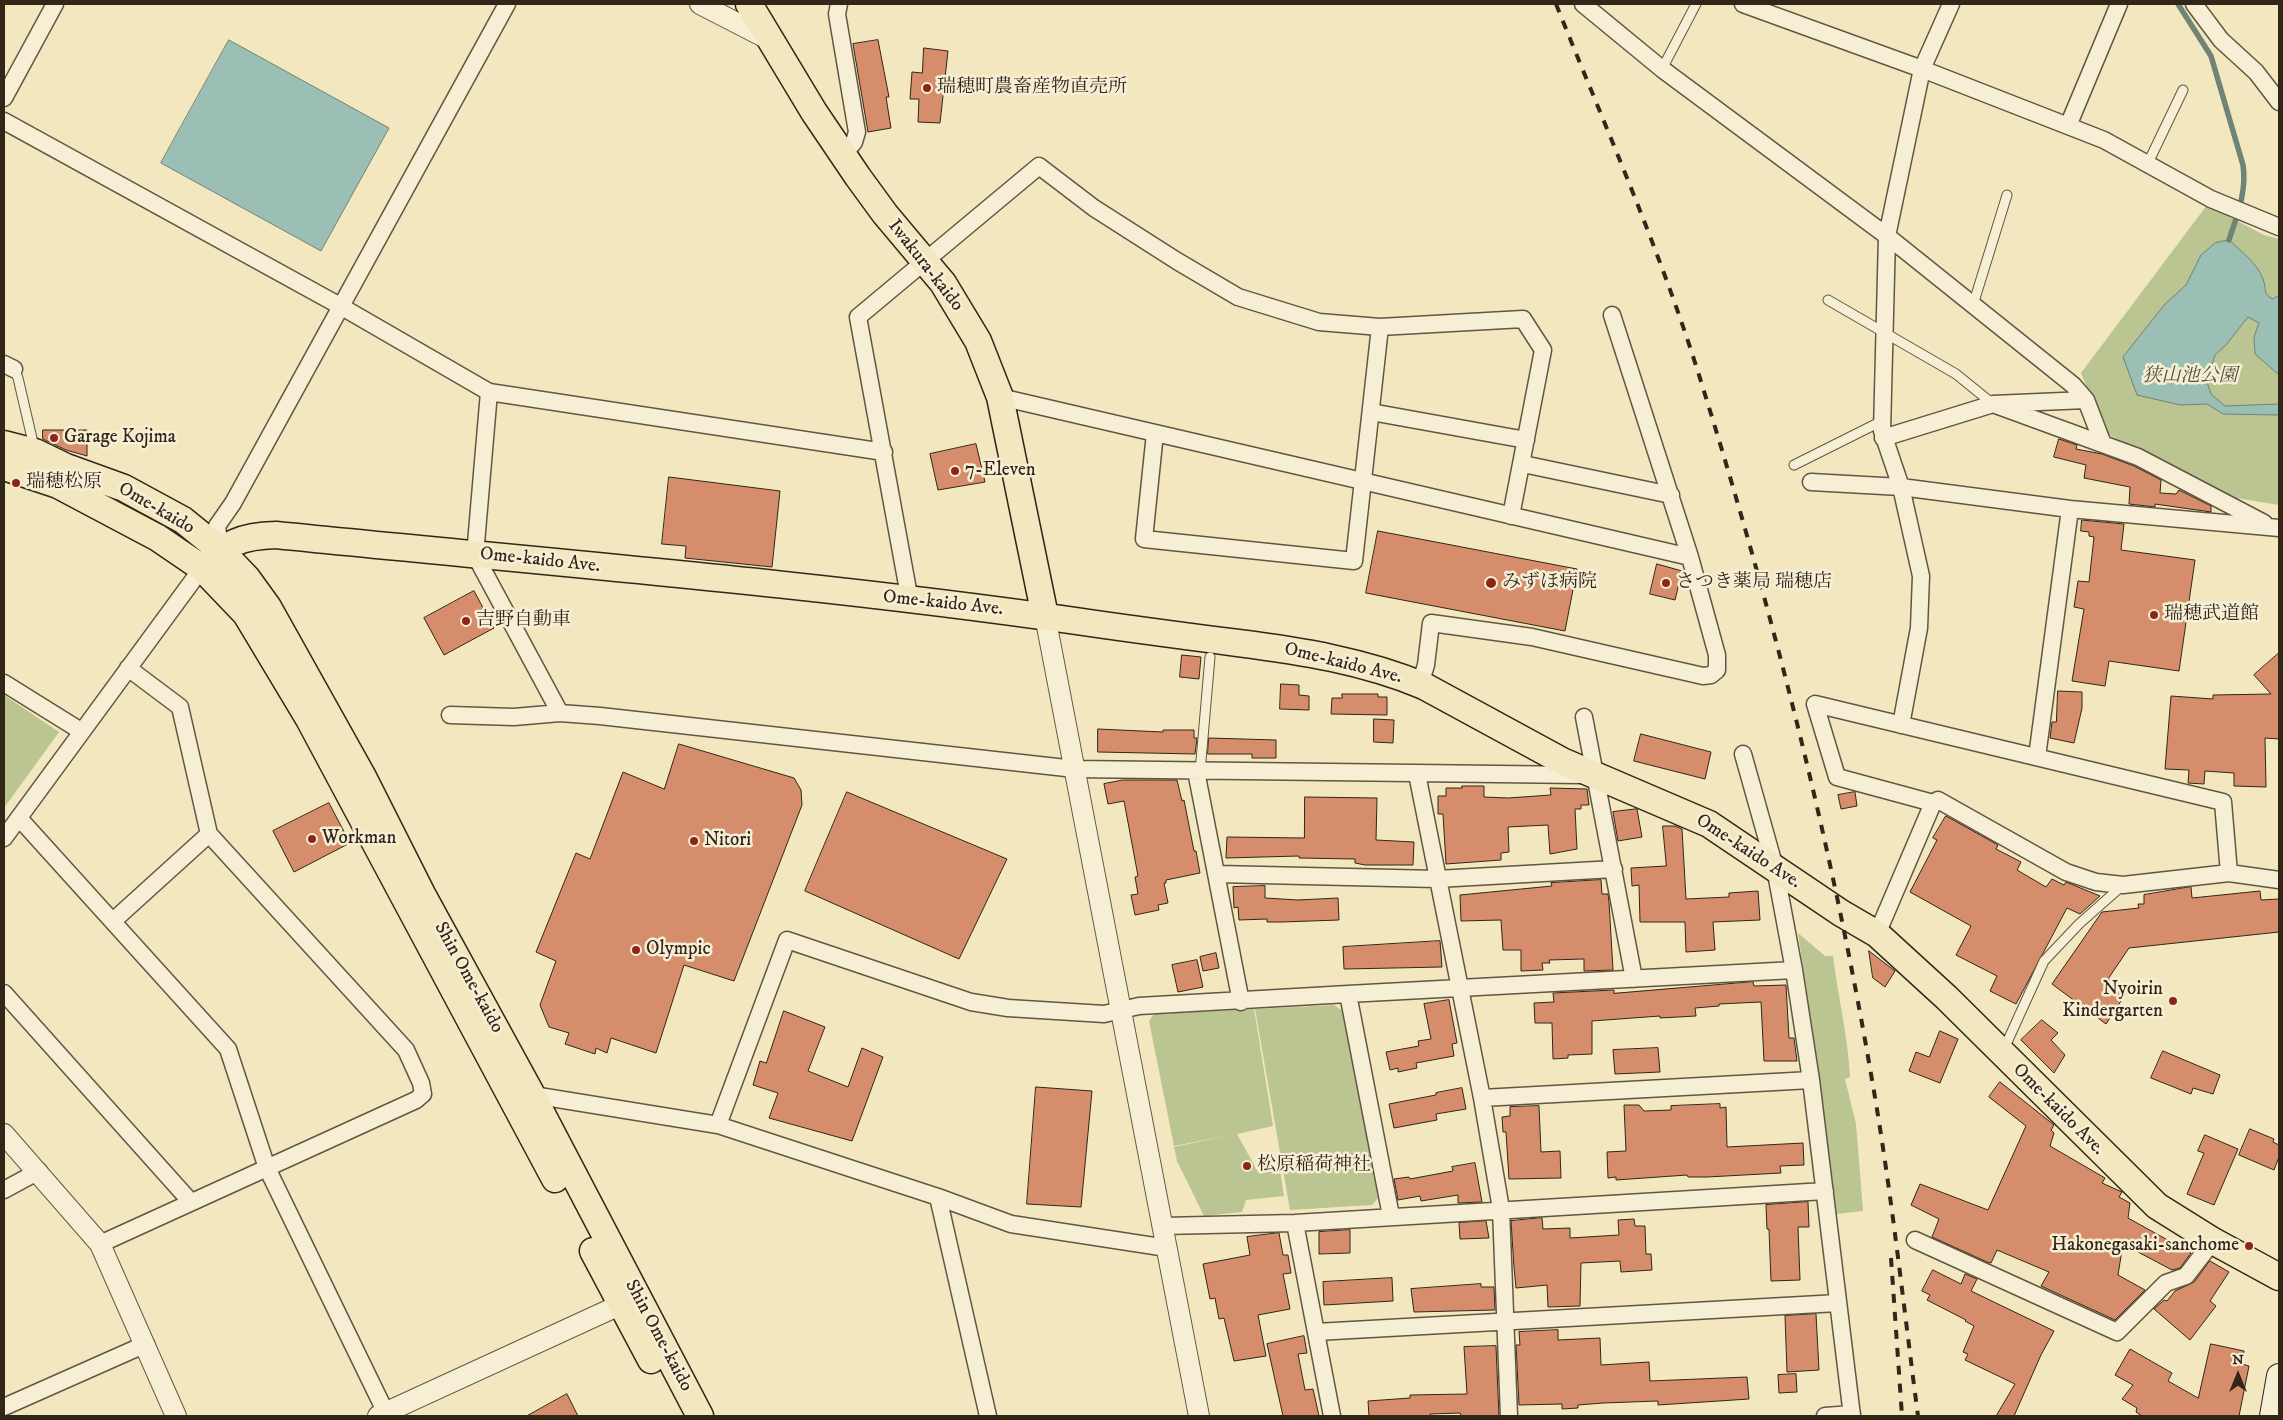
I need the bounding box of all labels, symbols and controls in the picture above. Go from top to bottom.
place label: 瑞穂町農畜産物直売所 [937,77,1127,99]
marker: 瑞穂町農畜産物直売所 [921,82,933,94]
street label: Iwakura-kaido [882,216,968,316]
park label: 狭山池公園 [2143,366,2237,388]
place label: Garage Kojima [64,427,176,449]
marker: Garage Kojima [48,432,60,444]
place label: 7-Eleven [965,460,1036,482]
marker: 7-Eleven [949,465,961,477]
place label: 瑞穂松原 [26,472,102,494]
marker: 瑞穂松原 [10,477,22,489]
street label: Ome-kaido [114,478,198,540]
street label: Ome-kaido Ave. [479,543,601,579]
place label: みずほ病院 [1502,572,1597,594]
place label: さつき薬局 瑞穂店 [1676,572,1832,594]
marker: みずほ病院 [1484,576,1498,590]
marker: さつき薬局 瑞穂店 [1660,577,1672,589]
street label: Ome-kaido Ave. [882,586,1004,622]
place label: 瑞穂武道館 [2164,604,2259,626]
marker: 瑞穂武道館 [2148,609,2160,621]
place label: 吉野自動車 [476,610,571,632]
marker: 吉野自動車 [460,615,472,627]
street label: Ome-kaido Ave. [1282,638,1404,690]
street label: Ome-kaido Ave. [1691,810,1805,894]
place label: Workman [322,828,396,850]
place label: Nitori [704,830,751,852]
marker: Workman [306,833,318,845]
marker: Nitori [688,835,700,847]
street label: Shin Ome-kaido [428,919,508,1037]
place label: Olympic [646,939,711,961]
marker: Olympic [630,944,642,956]
place label: Nyoirin Kindergarten [2062,979,2163,1023]
marker: Nyoirin Kindergarten [2167,995,2179,1007]
street label: Ome-kaido Ave. [2007,1059,2109,1161]
place label: 松原稲荷神社 [1257,1155,1371,1177]
marker: 松原稲荷神社 [1241,1160,1253,1172]
place label: Hakonegasaki-sanchome [2051,1235,2239,1257]
marker: Hakonegasaki-sanchome [2243,1240,2255,1252]
street label: Shin Ome-kaido [619,1276,697,1396]
north arrow [2213,1350,2263,1400]
text: N [2232,1351,2244,1369]

